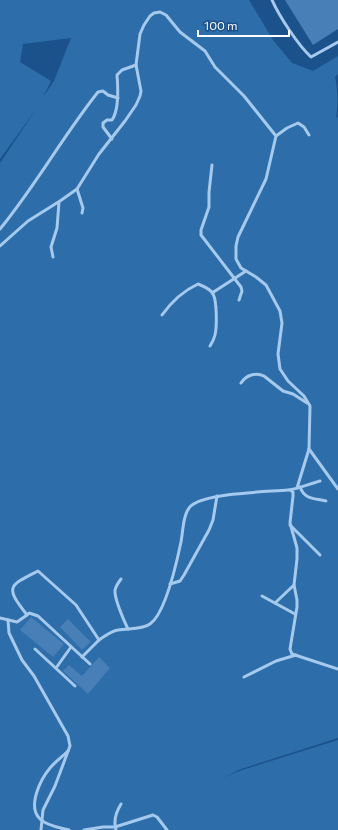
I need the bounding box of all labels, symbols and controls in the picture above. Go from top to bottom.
scale bar [198,12,289,38]
text: 100 m [204,18,238,32]

